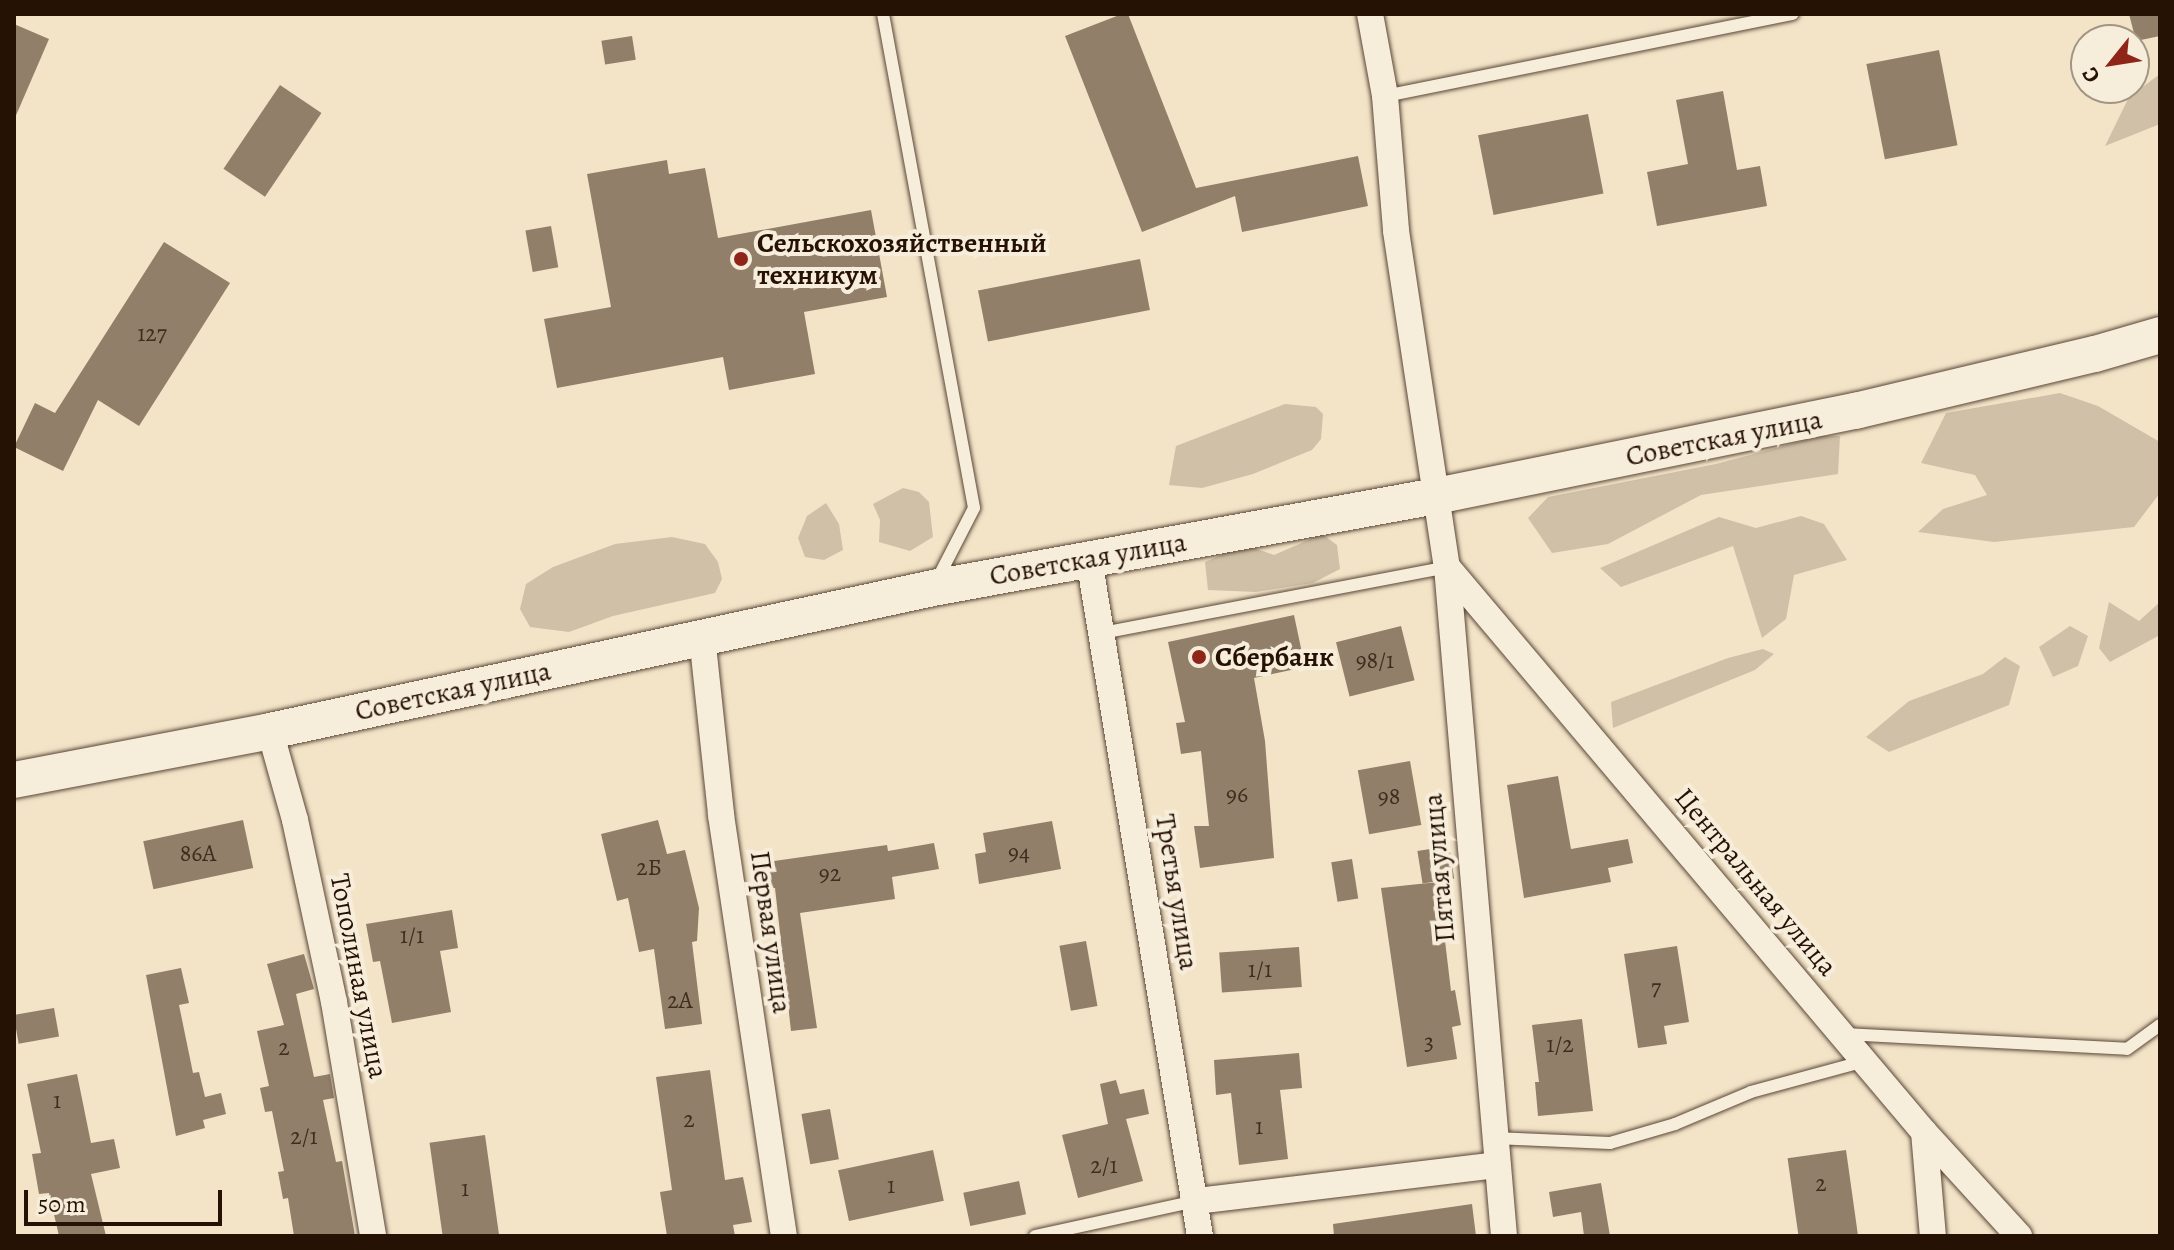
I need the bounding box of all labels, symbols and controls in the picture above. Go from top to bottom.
north arrow [2070,24,2150,104]
text: С [2075,62,2107,88]
place label: Сельскохозяйственный техникум [757,226,1047,292]
marker: Сельскохозяйственный техникум [732,250,750,268]
house number: 127 [137,320,167,348]
street label: Советская улица [1623,403,1825,473]
street label: Советская улица [987,525,1189,593]
place label: Сбербанк [1215,640,1334,674]
house number: 98/1 [1356,647,1394,675]
marker: Сбербанк [1190,648,1208,666]
street label: Советская улица [352,654,554,728]
house number: 96 [1226,781,1248,809]
street label: Центральная улица [1668,781,1844,983]
house number: 98 [1378,783,1400,811]
street label: Пятая улица [1416,792,1462,944]
street label: Третья улица [1148,812,1206,972]
house number: 94 [1008,839,1030,867]
house number: 86А [180,840,216,868]
street label: Первая улица [743,849,799,1015]
house number: 2Б [636,854,662,882]
house number: 92 [819,860,841,888]
street label: Тополиная улица [323,871,395,1081]
house number: 1/1 [400,922,424,950]
house number: 1/1 [1248,956,1272,984]
house number: 7 [1651,974,1661,1002]
house number: 2А [667,987,693,1015]
house number: 3 [1424,1029,1434,1057]
house number: 1/2 [1546,1031,1574,1059]
house number: 2 [278,1034,290,1062]
house number: 1 [53,1087,61,1115]
house number: 2 [683,1106,695,1134]
house number: 1 [1255,1113,1263,1141]
house number: 2/1 [290,1123,318,1151]
house number: 2/1 [1090,1152,1118,1180]
house number: 2 [1815,1170,1827,1198]
house number: 1 [887,1172,895,1200]
scale bar [28,1174,226,1224]
house number: 1 [461,1175,469,1203]
text: 50 m [38,1188,86,1220]

